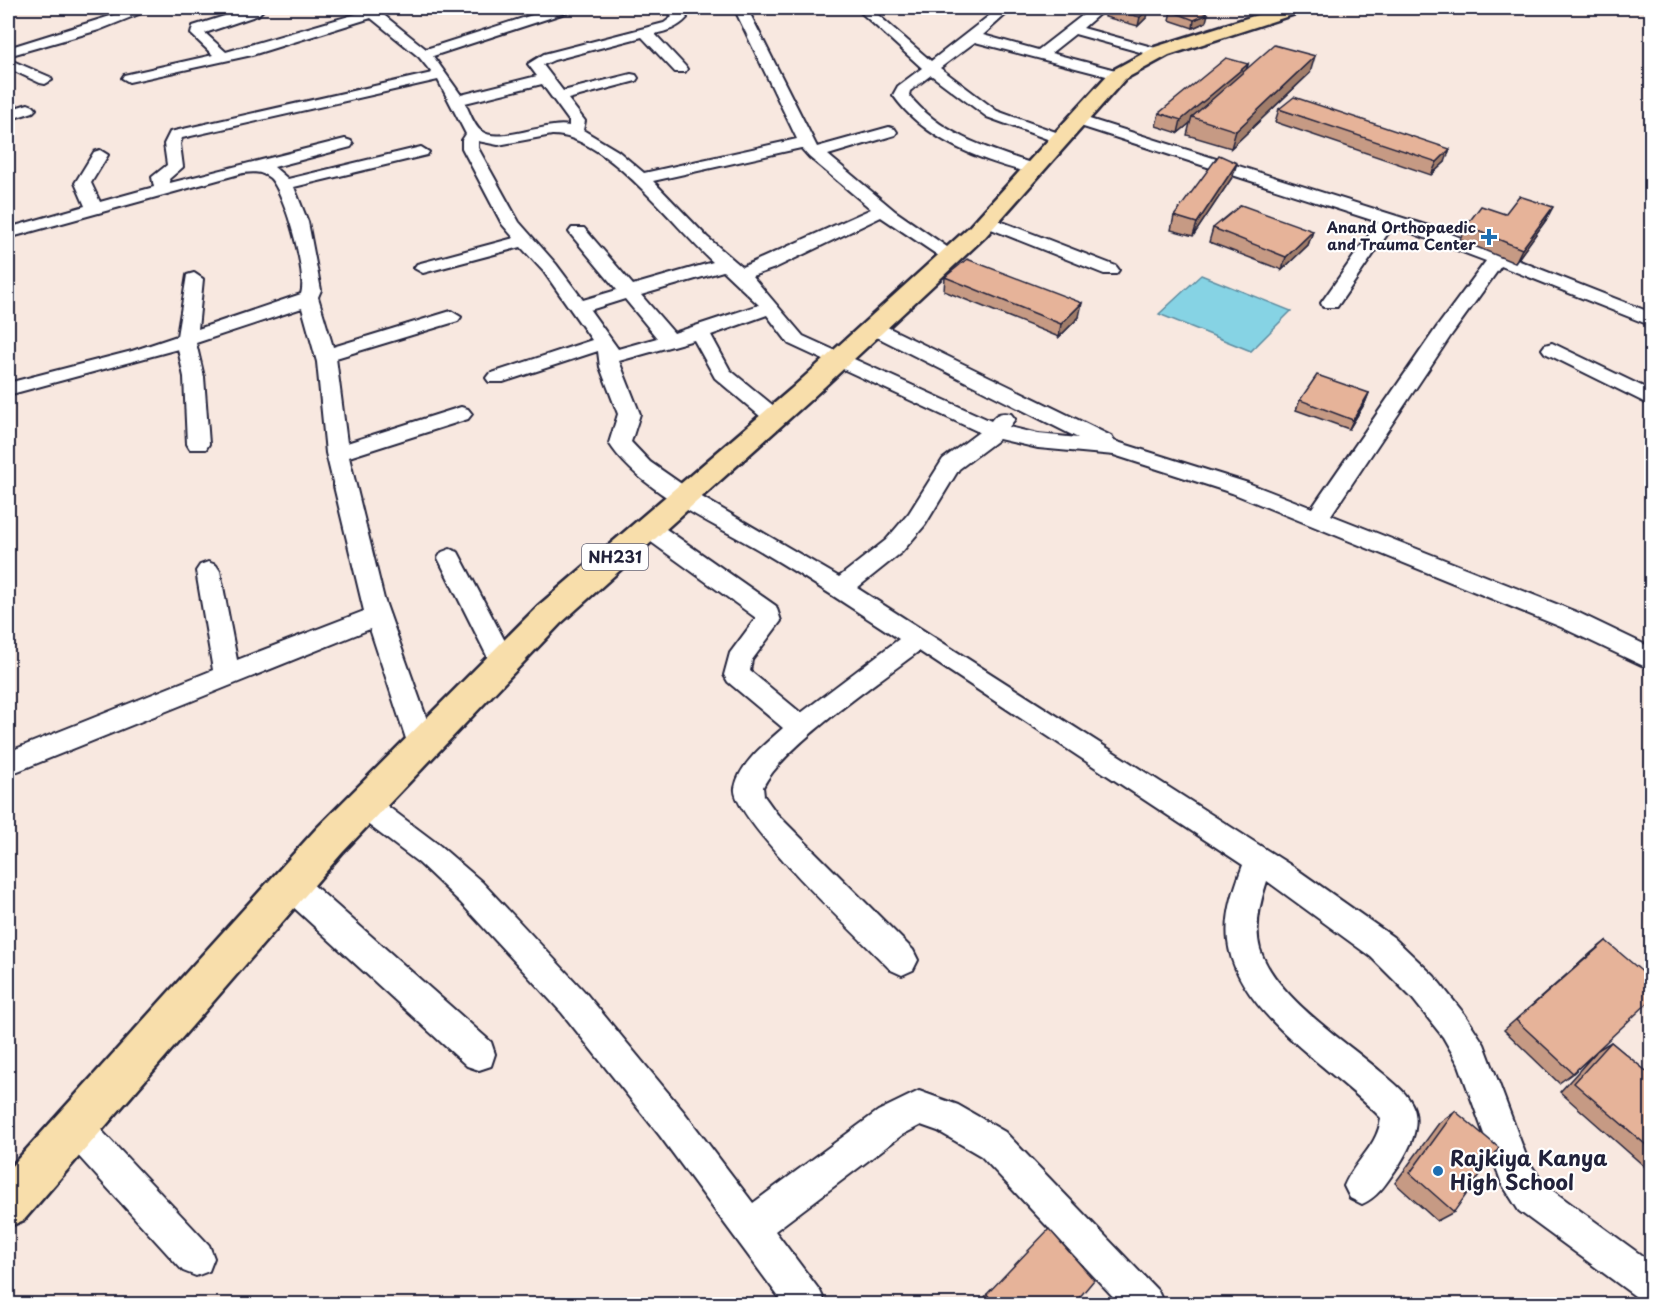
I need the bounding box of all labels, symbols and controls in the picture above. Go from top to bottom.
place label: Anand Orthopaedic and Trauma Center [1326,215,1476,255]
marker: Anand Orthopaedic and Trauma Center [1480,228,1498,246]
road number: NH231 [582,544,648,570]
place label: Rajkiya Kanya High School [1450,1141,1607,1197]
marker: Rajkiya Kanya High School [1431,1164,1445,1178]

